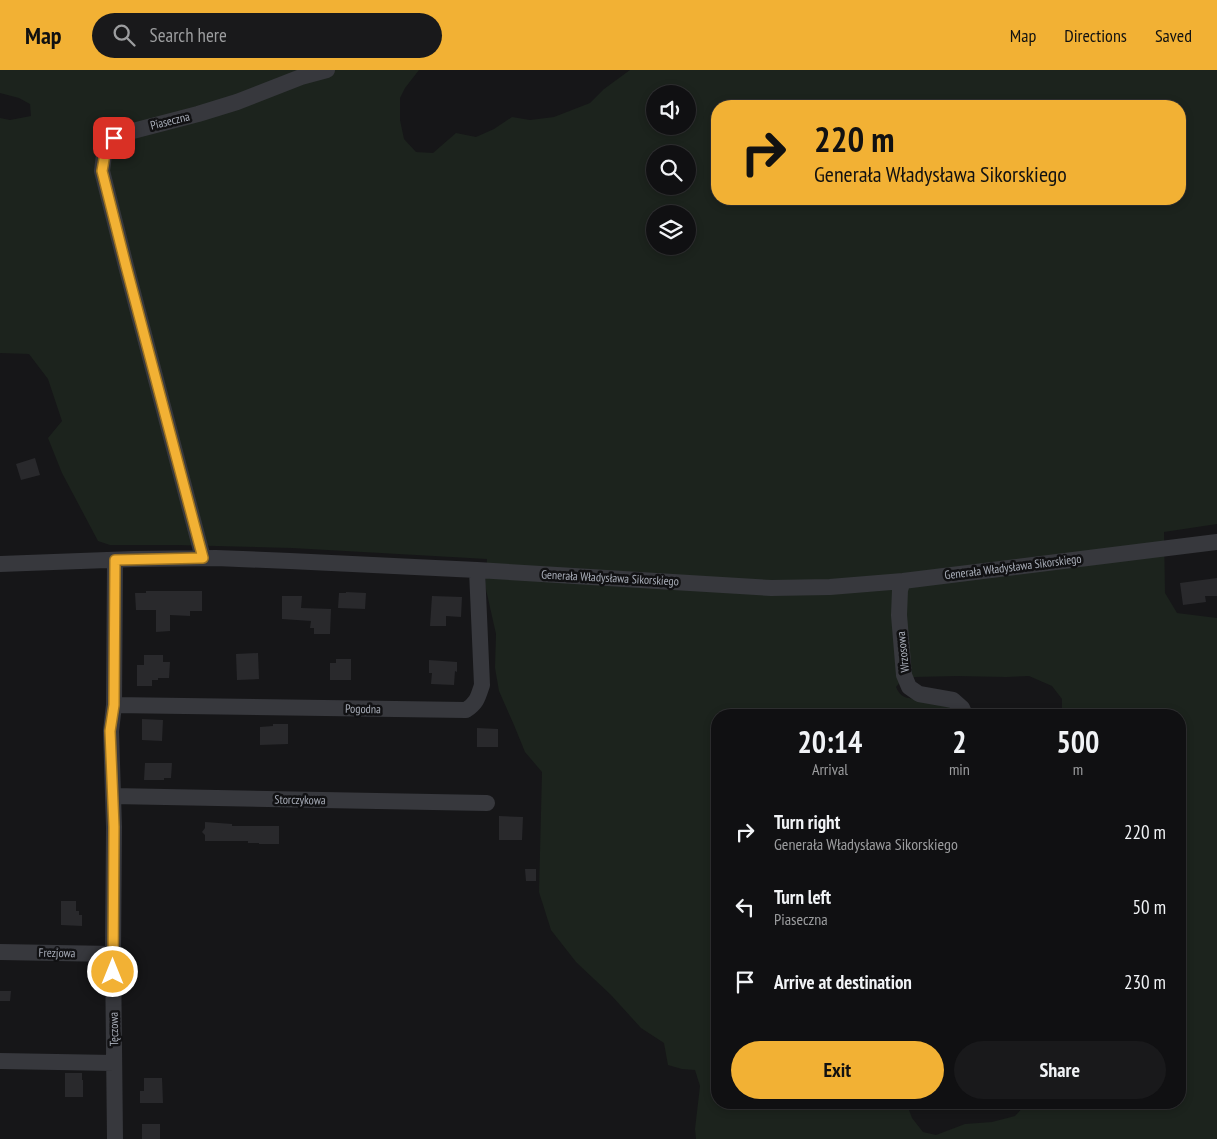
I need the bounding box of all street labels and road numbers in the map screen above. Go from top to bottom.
street label: Piaseczna [149,108,191,133]
street label: Generała Władysława Sikorskiego [944,551,1082,582]
street label: Generała Władysława Sikorskiego [541,566,679,589]
street label: Wrzosowa [893,631,912,673]
street label: Pogodna [345,701,381,716]
street label: Storczykowa [274,792,326,807]
street label: Frezjowa [38,945,76,960]
street label: Tęczowa [106,1012,121,1046]

